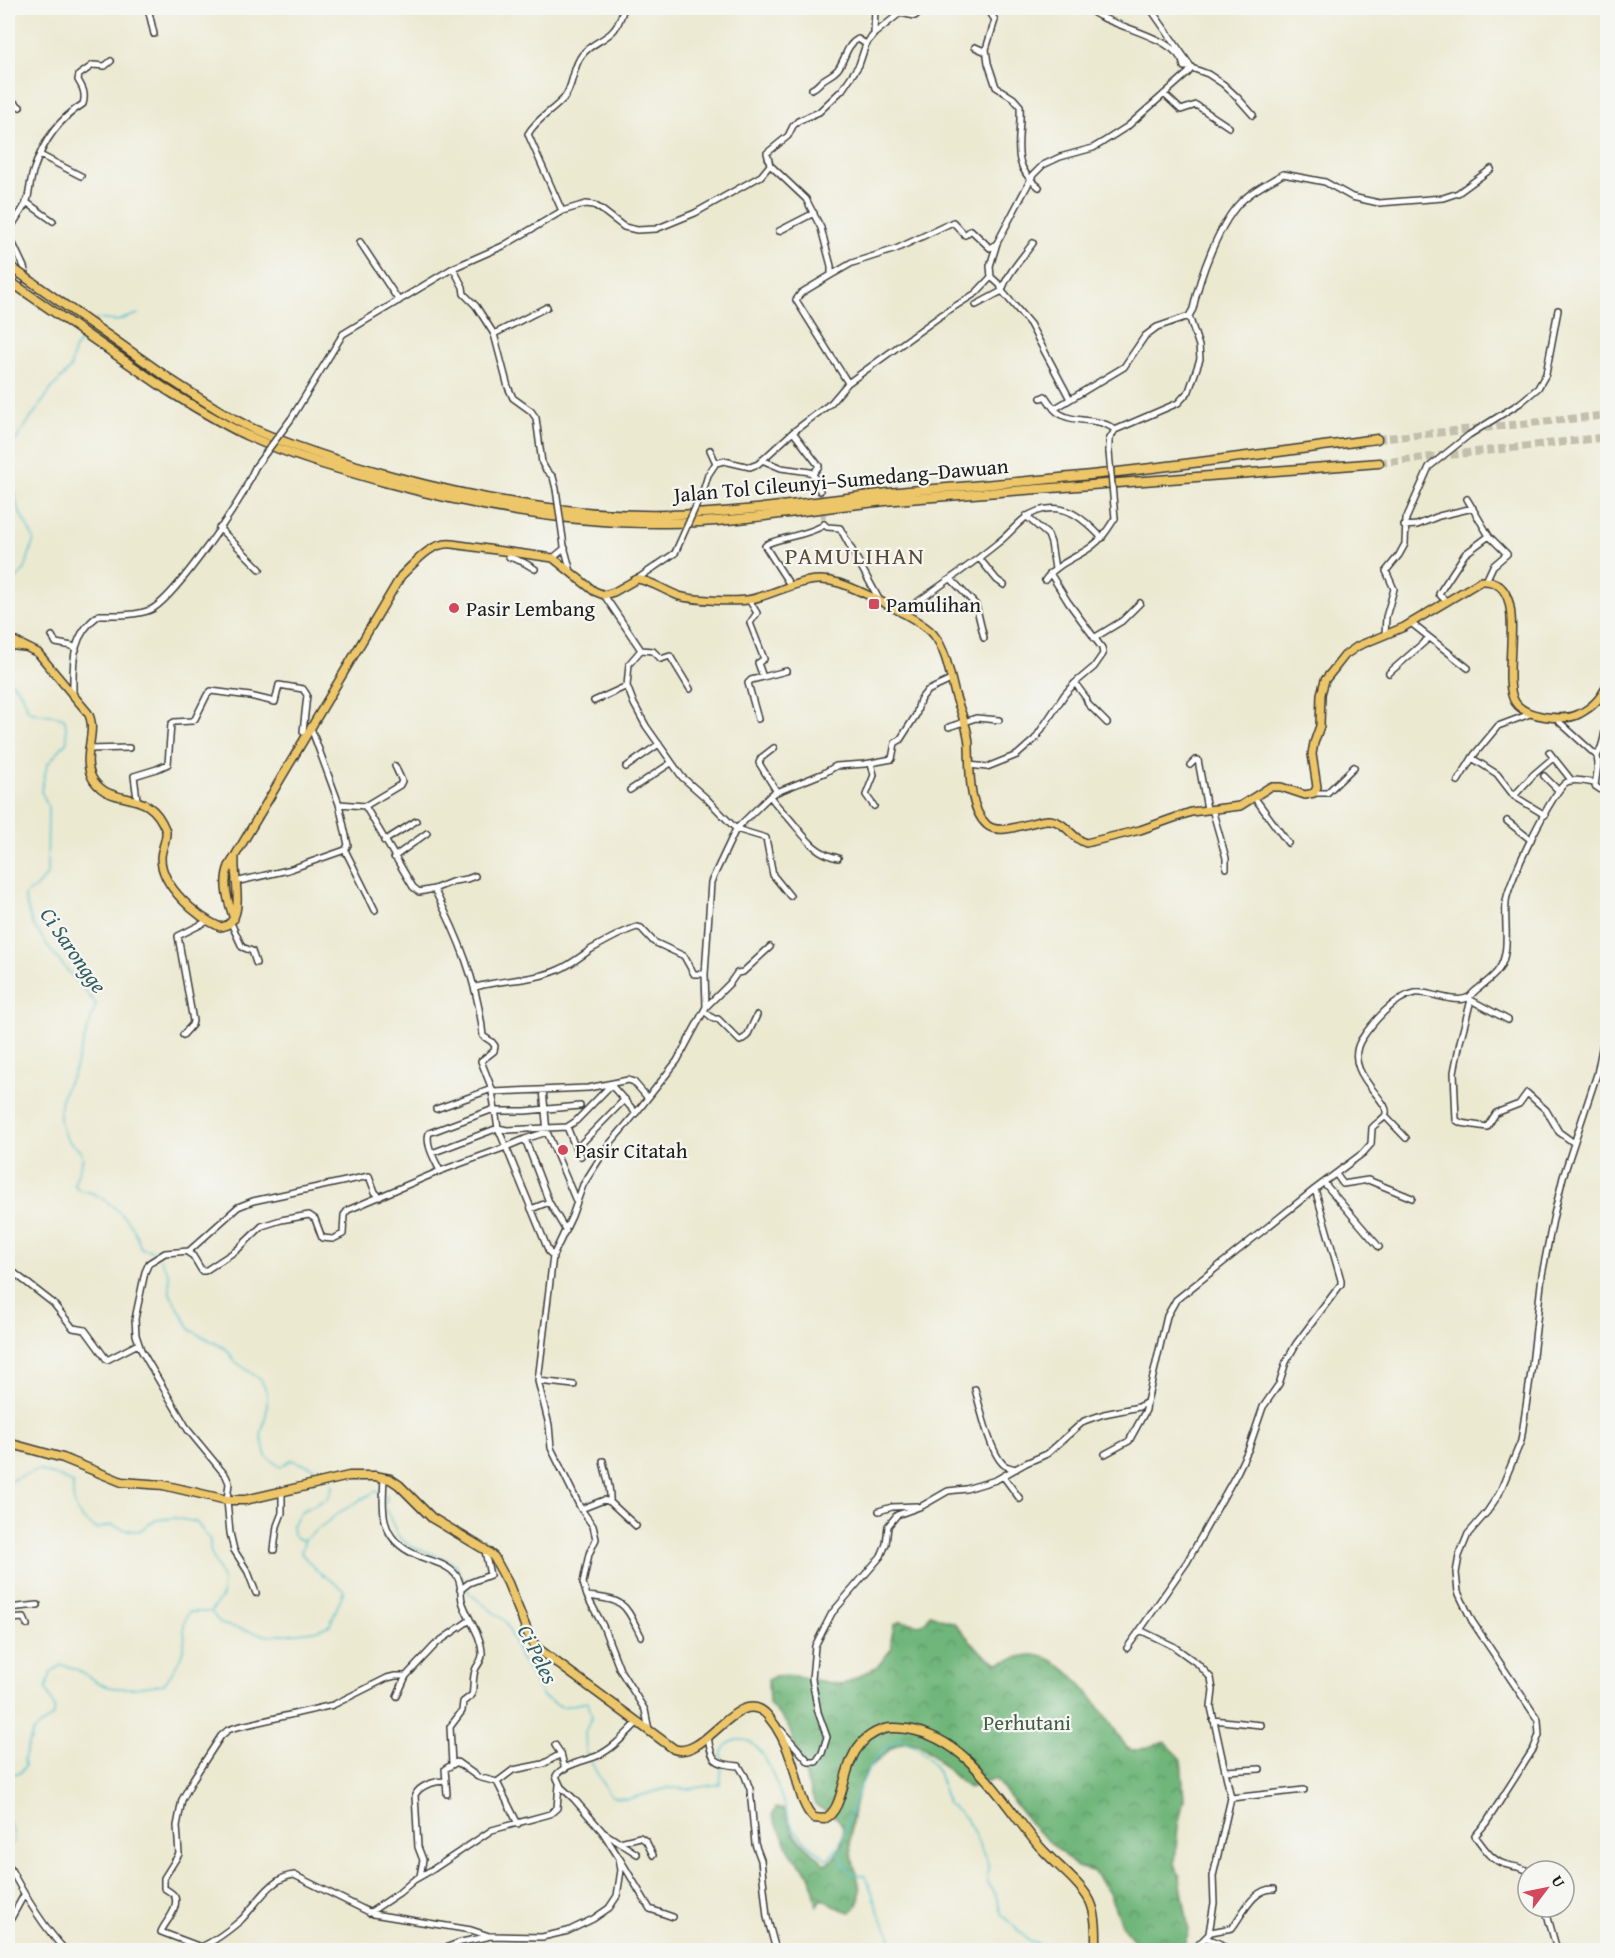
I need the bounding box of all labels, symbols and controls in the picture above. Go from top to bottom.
street label: Jalan Tol Cileunyi–Sumedang–Dawuan [669,450,1010,510]
district label: PAMULIHAN [785,538,925,573]
place label: Pamulihan [886,589,981,620]
place label: Pasir Lembang [466,593,596,624]
marker: Pamulihan [867,597,881,611]
marker: Pasir Lembang [447,601,461,615]
water label: Ci Sarongge [33,901,115,1000]
place label: Pasir Citatah [575,1135,688,1166]
marker: Pasir Citatah [556,1143,570,1157]
water label: Ci Peles [510,1619,567,1689]
park label: Perhutani [983,1707,1071,1738]
north arrow [1516,1859,1576,1919]
text: U [1546,1870,1572,1892]

